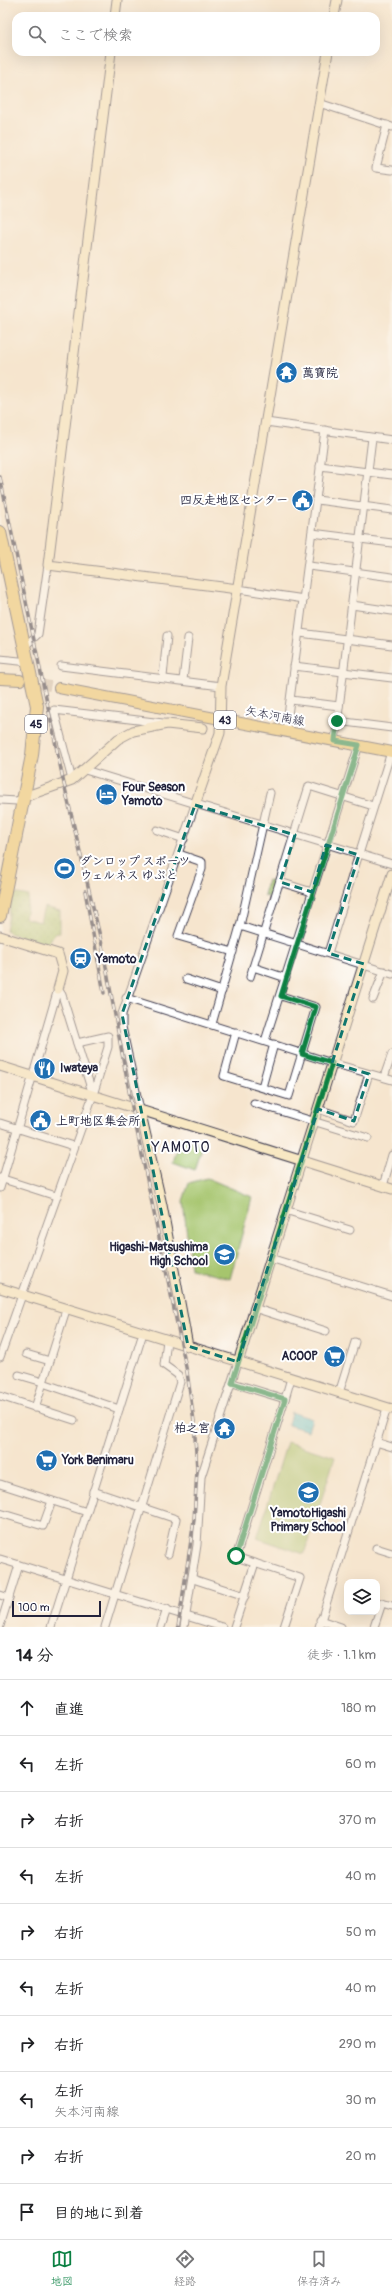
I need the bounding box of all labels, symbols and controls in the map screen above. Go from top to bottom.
search box [12,12,380,56]
icon: search [26,23,48,45]
text: ここで検索 [58,26,133,45]
temple icon: 萬寶院 [274,360,300,386]
place label: 萬寶院 [302,366,338,381]
public building icon: 四反走地区センター [290,487,316,513]
place label: 四反走地区センター [180,493,288,508]
street label: 矢本河南線 [244,703,306,730]
road number: 43 [214,711,236,729]
route end [328,712,346,730]
road number: 45 [25,715,47,733]
place label: Four Season Yamoto [121,780,185,809]
hotel icon: Four Season Yamoto [94,781,120,807]
place label: ダンロップ スポーツ ウェルネス ゆぷと [80,854,190,883]
sports icon: ダンロップ スポーツ ウェルネス ゆぷと [51,855,77,881]
station icon: Yamoto [68,946,94,972]
place label: Yamoto [95,952,137,967]
restaurant icon: Iwateya [31,1055,57,1081]
place label: Iwateya [60,1061,99,1076]
public building icon: 上町地区集会所 [28,1108,54,1134]
place label: 上町地区集会所 [56,1114,141,1129]
district label: YAMOTO [151,1139,210,1156]
place label: Higashi-Matsushima High School [109,1240,208,1269]
school or university icon: Higashi-Matsushima High School [211,1241,237,1267]
supermarket icon: ACOOP [321,1343,347,1369]
place label: ACOOP [281,1349,318,1364]
temple icon: 柏之宮 [212,1415,238,1441]
place label: 柏之宮 [174,1421,210,1436]
supermarket icon: York Benimaru [34,1447,60,1473]
place label: York Benimaru [61,1453,134,1468]
school or university icon: YamotoHigashi Primary School [295,1479,321,1505]
place label: YamotoHigashi Primary School [269,1506,346,1535]
route start [227,1547,245,1565]
map controls [344,1579,380,1615]
button: layers [344,1579,380,1615]
scale bar [12,1599,101,1618]
text: 100 m [18,1601,49,1614]
text: 14 分 [16,1645,53,1666]
text: 徒歩 · 1.1 km [307,1647,376,1663]
icon: ahead [16,1697,38,1719]
text: 直進 [54,1700,84,1719]
text: 180 m [341,1700,376,1716]
icon: left [16,1753,38,1775]
text: 左折 [54,1756,84,1775]
text: 60 m [345,1756,376,1772]
icon: right [16,1809,38,1831]
text: 右折 [54,1812,84,1831]
text: 370 m [339,1812,376,1828]
icon: left [16,1865,38,1887]
text: 左折 [54,1868,84,1887]
text: 40 m [345,1868,376,1884]
icon: right [16,1921,38,1943]
text: 右折 [54,1924,84,1943]
text: 50 m [346,1924,376,1940]
icon: left [16,1977,38,1999]
text: 左折 [54,1980,84,1999]
text: 40 m [345,1980,376,1996]
icon: right [16,2033,38,2055]
text: 右折 [54,2036,84,2055]
text: 290 m [339,2036,376,2052]
text: 左折 [54,2082,84,2101]
icon: left [16,2089,38,2111]
text: 30 m [346,2092,376,2108]
text: 矢本河南線 [54,2104,119,2120]
icon: right [16,2145,38,2167]
text: 右折 [54,2148,84,2167]
text: 20 m [345,2148,376,2164]
icon: arrive [16,2201,38,2223]
text: 目的地に到着 [54,2204,144,2223]
tab: 地図 [51,2248,73,2288]
tab: 経路 [174,2248,196,2288]
tab: 保存済み [297,2248,341,2288]

